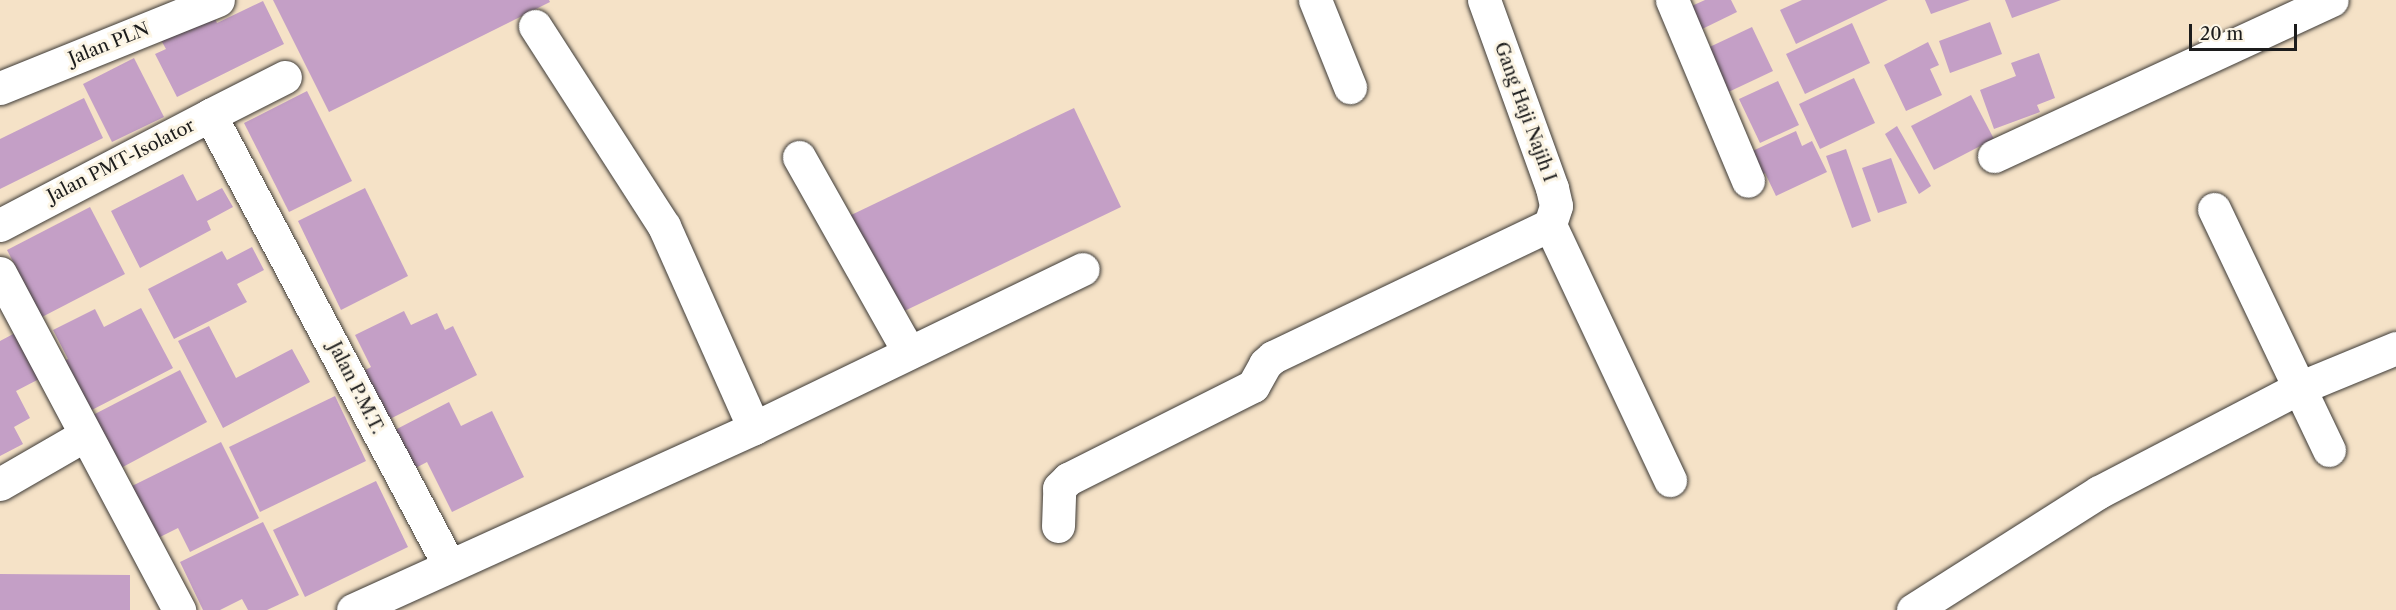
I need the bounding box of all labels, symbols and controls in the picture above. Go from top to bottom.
scale bar [2192,12,2300,50]
street label: Jalan PLN [66,18,152,70]
text: 20 m [2200,23,2243,45]
street label: Gang Haji Najih I [1490,39,1560,185]
street label: Jalan PMT-Isolator [44,115,198,207]
street label: Jalan P.M.T. [323,338,389,438]

